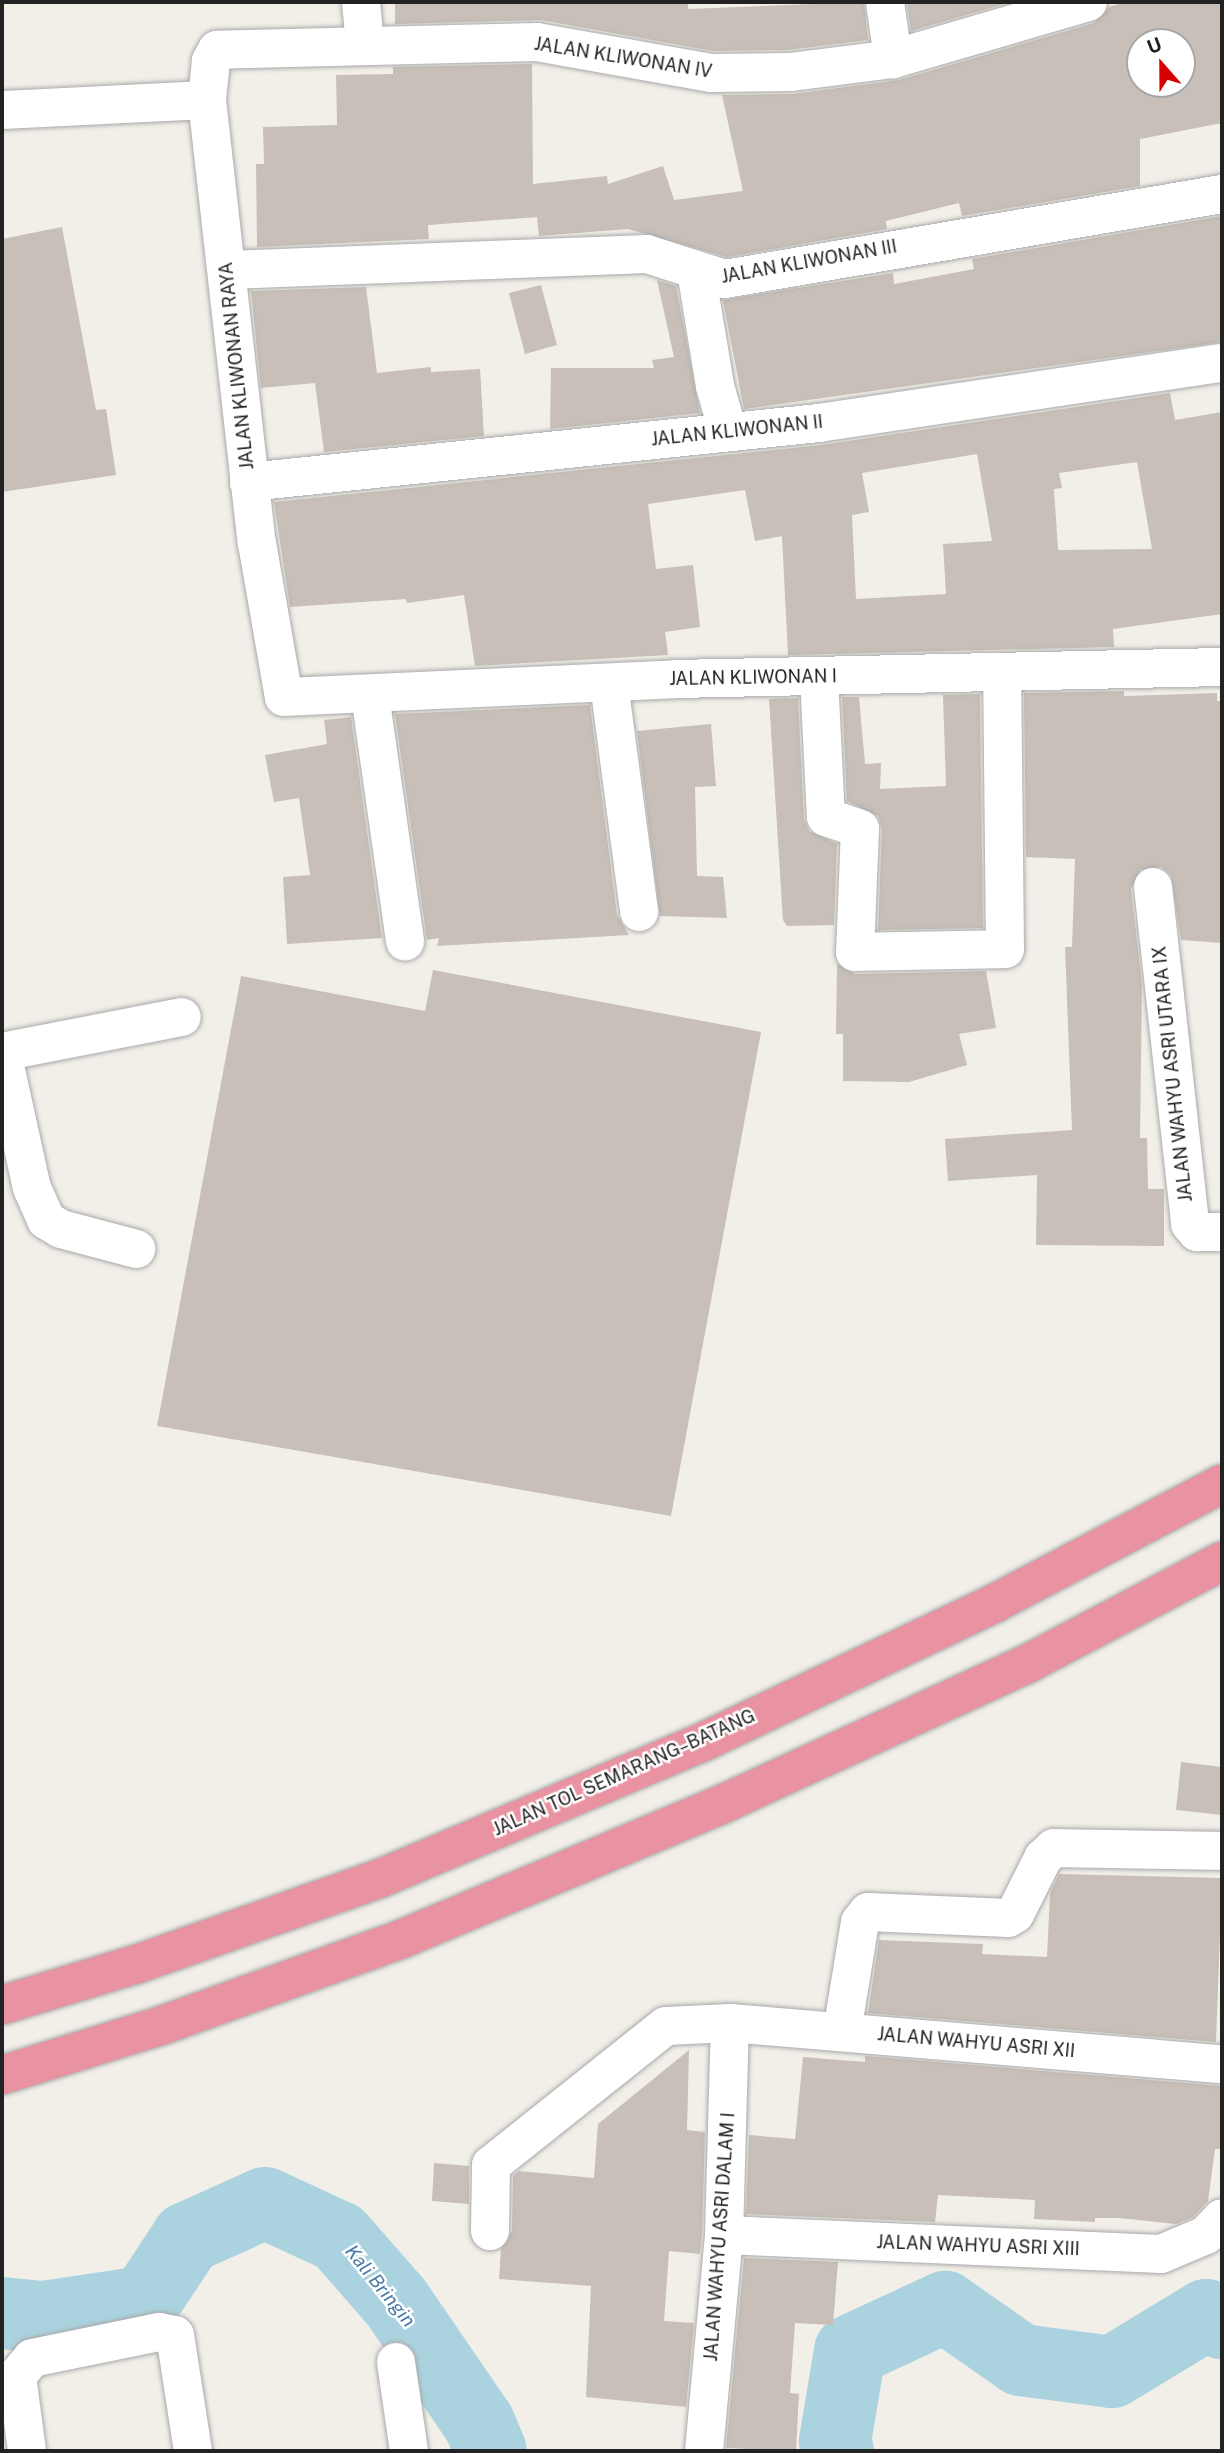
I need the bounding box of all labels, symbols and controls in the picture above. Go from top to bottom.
north arrow [1126,28,1196,98]
street label: JALAN KLIWONAN IV [532,33,714,83]
text: U [1144,33,1165,58]
street label: JALAN KLIWONAN III [719,236,899,288]
street label: JALAN KLIWONAN RAYA [215,261,259,471]
street label: JALAN KLIWONAN II [650,411,824,451]
street label: JALAN KLIWONAN I [669,666,837,690]
street label: JALAN WAHYU ASRI UTARA IX [1149,945,1197,1203]
street label: JALAN TOL SEMARANG–BATANG [490,1705,758,1841]
street label: JALAN WAHYU ASRI XII [876,2024,1076,2062]
street label: JALAN WAHYU ASRI DALAM I [701,2112,739,2362]
street label: JALAN WAHYU ASRI XIII [876,2232,1080,2260]
water label: Kali Bringin [340,2240,420,2332]

